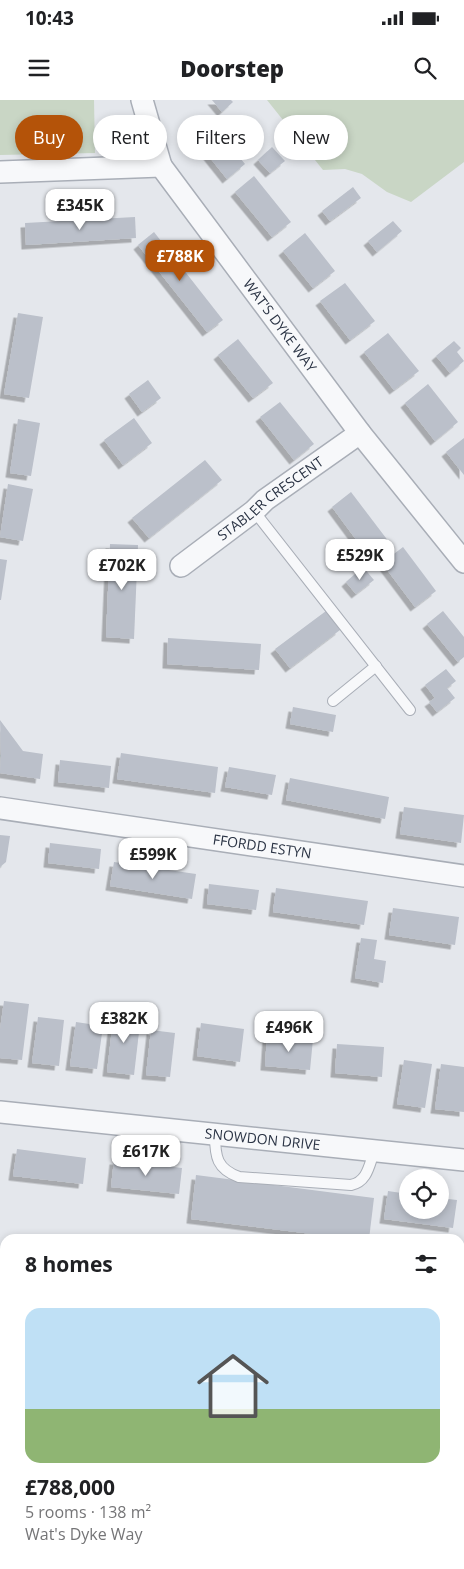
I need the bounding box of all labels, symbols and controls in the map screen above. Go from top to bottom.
text: 10:43 [25,5,74,31]
text: Doorstep [180,53,284,83]
icon: menu [25,54,53,82]
icon: search [411,54,439,82]
chip: Buy [15,115,83,160]
chip: Rent [93,115,167,160]
chip: Filters [177,115,264,160]
chip: New [274,115,348,160]
pin: £345K [45,188,115,231]
text: £345K [56,194,104,216]
pin: £788K [145,240,215,282]
text: £788K [156,245,204,267]
street label: WAT'S DYKE WAY [239,275,321,376]
street label: STABLER CRESCENT [213,452,327,544]
pin: £529K [325,538,395,581]
text: £529K [336,544,384,566]
pin: £702K [87,548,157,591]
text: £702K [98,554,146,576]
street label: FFORDD ESTYN [212,829,313,863]
pin: £599K [118,838,188,880]
text: £599K [129,843,177,865]
pin: £382K [89,1002,159,1044]
text: £382K [100,1007,148,1029]
pin: £496K [254,1010,324,1053]
text: £496K [265,1016,313,1038]
street label: SNOWDON DRIVE [204,1123,321,1154]
pin: £617K [111,1134,181,1177]
text: £617K [122,1140,170,1162]
map controls [399,1169,449,1219]
button: locate [399,1169,449,1219]
text: 8 homes [25,1250,113,1278]
icon: filters [412,1250,440,1278]
icon: home [188,1341,278,1431]
text: £788,000 [25,1473,115,1501]
text: 5 rooms · 138 m² [25,1501,151,1523]
text: Wat's Dyke Way [25,1523,143,1545]

